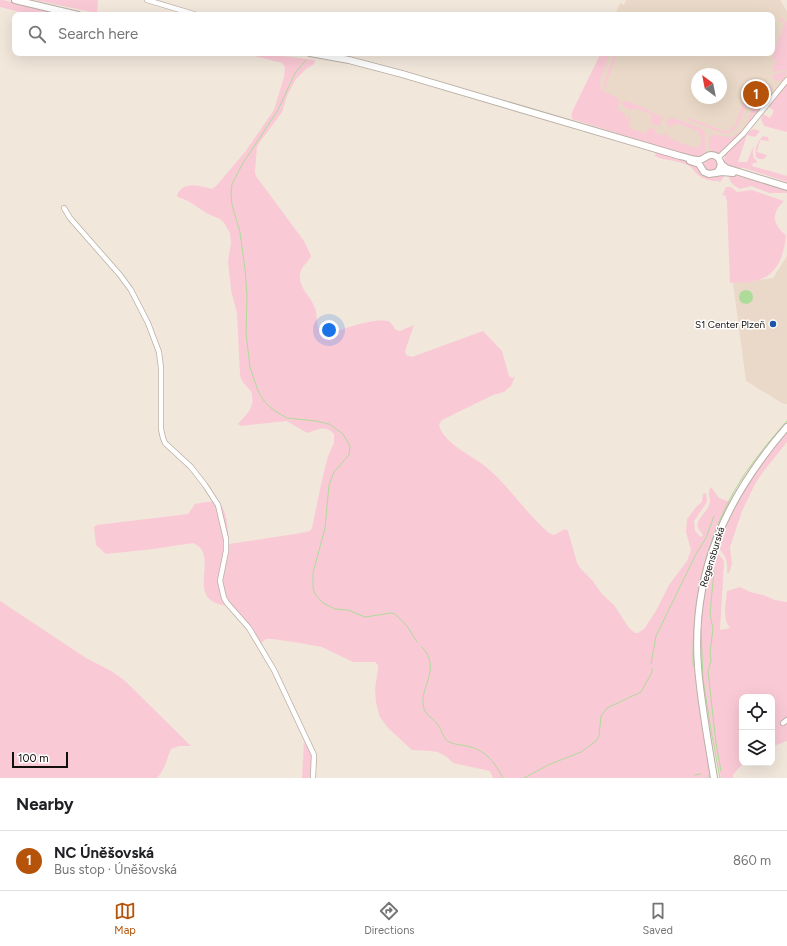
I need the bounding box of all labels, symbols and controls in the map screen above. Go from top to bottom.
search box [12,12,775,56]
icon: search [26,23,48,45]
text: Search here [58,25,138,43]
north arrow [691,68,727,104]
pin: 1 [743,79,769,109]
place label: S1 Center Plzeň [695,318,765,331]
marker: S1 Center Plzeň [768,319,778,329]
your location [319,320,339,340]
street label: Regensburská [697,525,727,589]
map controls [739,694,775,766]
button: locate [739,694,775,730]
button: layers [739,730,775,766]
scale bar [12,750,68,769]
text: 100 m [18,752,49,765]
text: Nearby [16,794,74,814]
text: NC Úněšovská [54,844,154,862]
text: 1 [26,853,32,868]
text: 860 m [733,853,771,868]
text: Bus stop · Úněšovská [54,862,177,877]
tab: Map [114,900,136,937]
tab: Directions [364,900,414,937]
tab: Saved [643,900,673,937]

